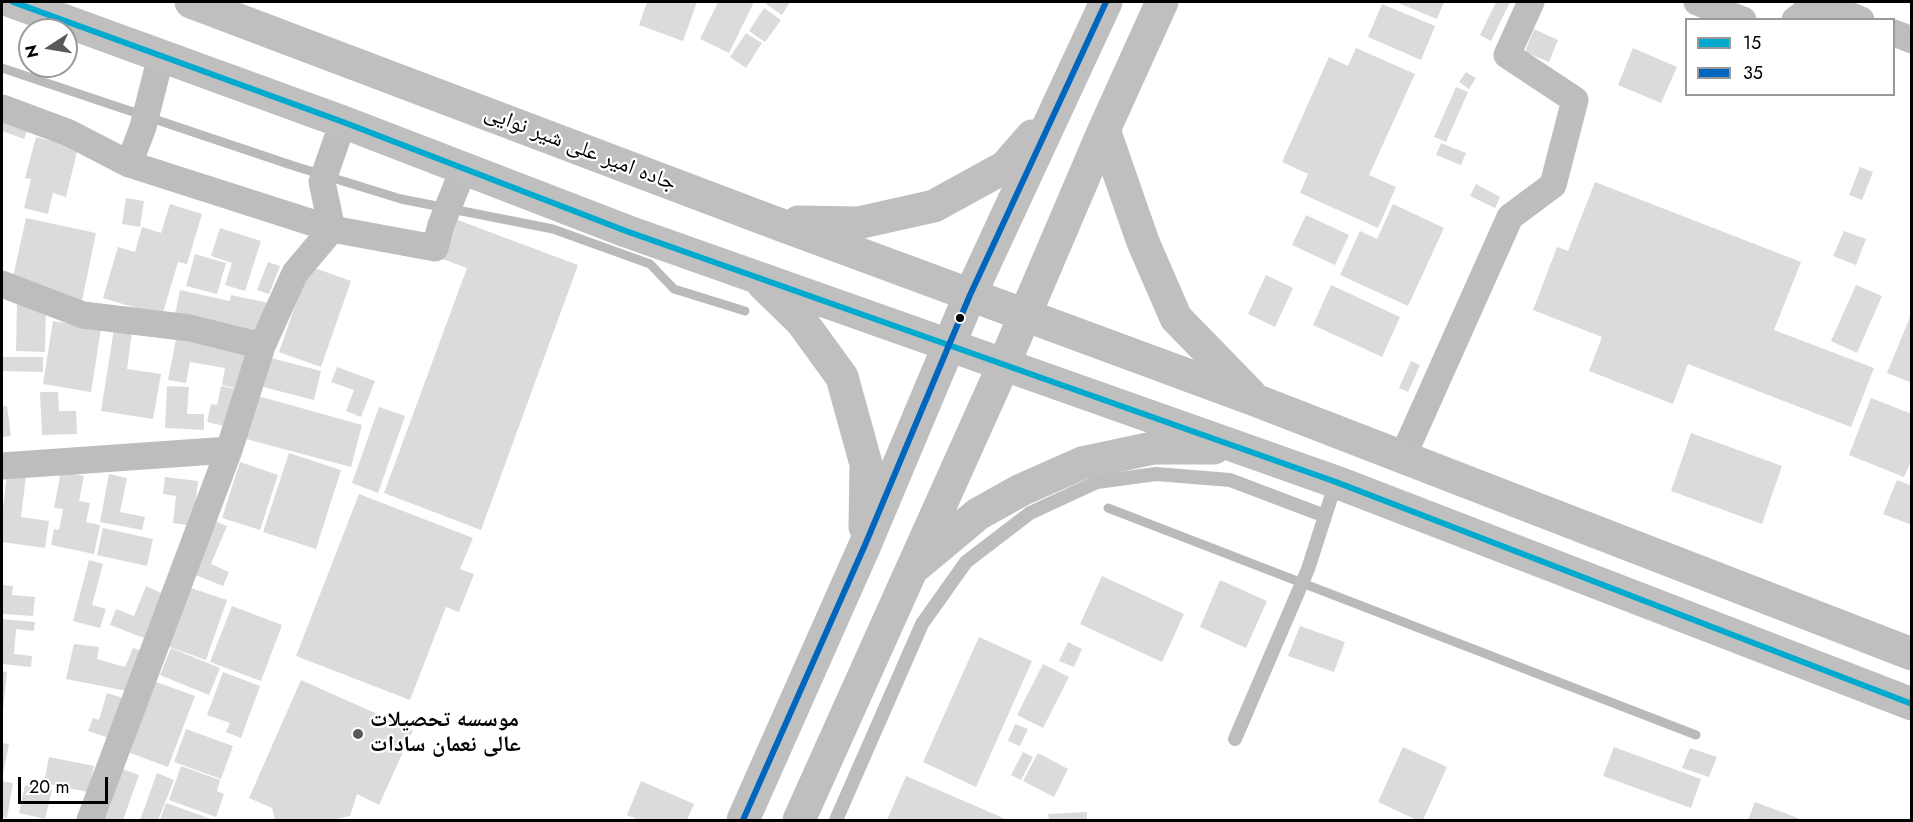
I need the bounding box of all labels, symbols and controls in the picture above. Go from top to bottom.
north arrow [18,18,78,78]
legend [1685,18,1895,96]
text: 15 [1743,30,1761,56]
text: N [19,43,44,60]
text: 35 [1743,60,1763,86]
street label: جاده امیر علی شیر نوایی [480,100,680,198]
unlabelled marker [954,312,966,324]
place label: موسسه تحصیلات عالی نعمان سادات [370,708,521,760]
marker: موسسه تحصیلات عالی نعمان سادات [351,727,365,741]
scale bar [21,765,111,803]
text: 20 m [29,774,69,800]

